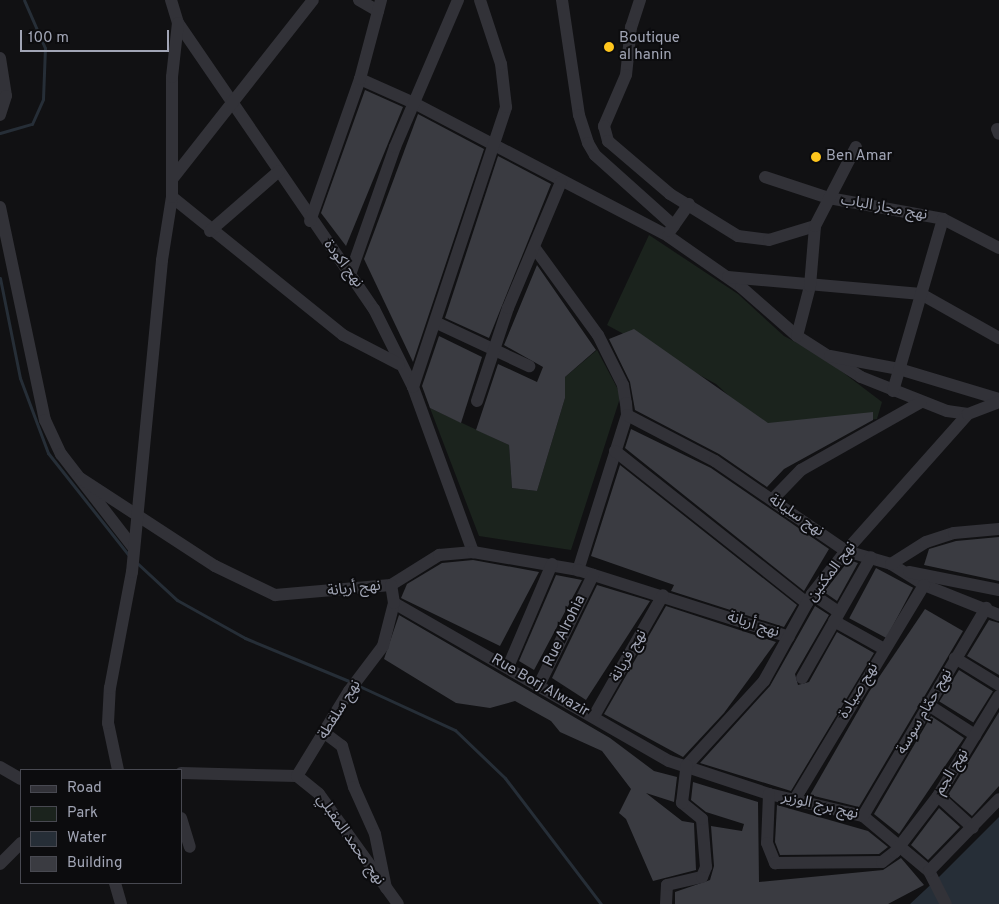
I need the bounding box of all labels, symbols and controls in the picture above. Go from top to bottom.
scale bar [22,20,171,52]
text: 100 m [28,29,69,48]
place label: Boutique al hanin [619,29,680,64]
marker: Boutique al hanin [603,41,615,53]
place label: Ben Amar [826,148,893,166]
marker: Ben Amar [810,151,822,163]
street label: نهج مجاز الباب [839,192,929,224]
street label: نهج اكودة [319,237,367,291]
street label: نهج سليانة [765,491,827,541]
street label: نهج المكنين [804,538,860,606]
street label: نهج أريانة [326,577,382,601]
street label: Rue Alrohia [540,592,590,670]
street label: نهج أريانة [725,608,781,642]
street label: نهج فريانة [607,627,651,685]
street label: Rue Borj Alwazir [487,650,593,722]
street label: نهج صيادة [835,660,883,722]
street label: نهج حمّام سوسة [893,666,957,758]
street label: نهج سلقطة [315,677,365,743]
street label: نهج الجم [931,746,973,798]
legend [20,769,182,884]
text: Road [67,779,102,798]
street label: نهج برج الوزير [780,788,860,824]
street label: نهج محمد المقبلي [312,791,388,889]
text: Park [67,804,98,823]
text: Water [67,829,106,848]
text: Building [67,854,122,873]

